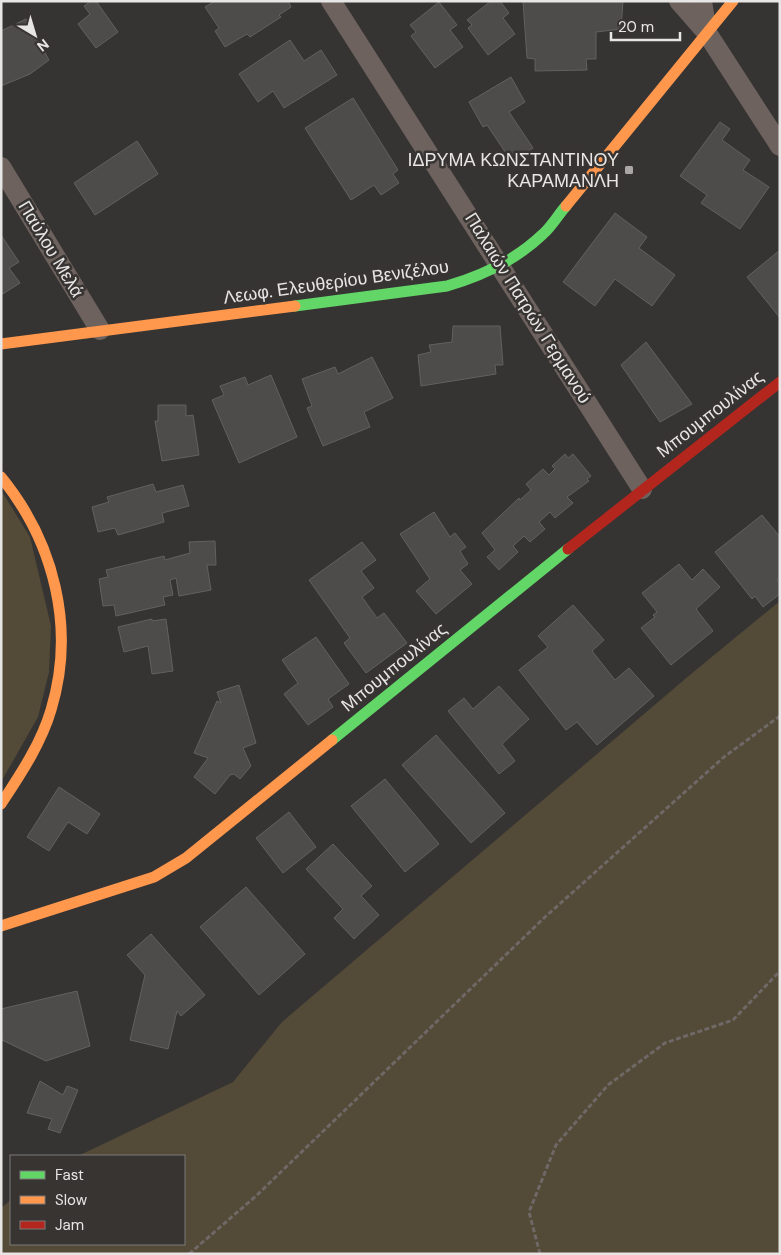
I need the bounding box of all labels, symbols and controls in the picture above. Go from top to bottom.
north arrow [10,10,60,60]
scale bar [611,10,680,42]
text: 20 m [618,17,654,37]
text: N [33,35,53,55]
place label: ΙΔΡΥΜΑ ΚΩΝΣΤΑΝΤΙΝΟΥ ΚΑΡΑΜΑΝΛΗ [408,148,619,193]
marker: ΙΔΡΥΜΑ ΚΩΝΣΤΑΝΤΙΝΟΥ ΚΑΡΑΜΑΝΛΗ [623,164,635,176]
street label: Παύλου Μελά [13,196,89,302]
street label: Παλαιών Πατρών Γερμανού [459,208,597,408]
street label: Λεωφ. Ελευθερίου Βενιζέλου [222,254,450,310]
street label: Μπουμπουλίνας [652,365,769,463]
street label: Μπουμπουλίνας [336,617,452,717]
legend [10,1155,185,1245]
text: Fast [55,1165,84,1185]
text: Slow [55,1190,88,1210]
text: Jam [55,1215,84,1235]

